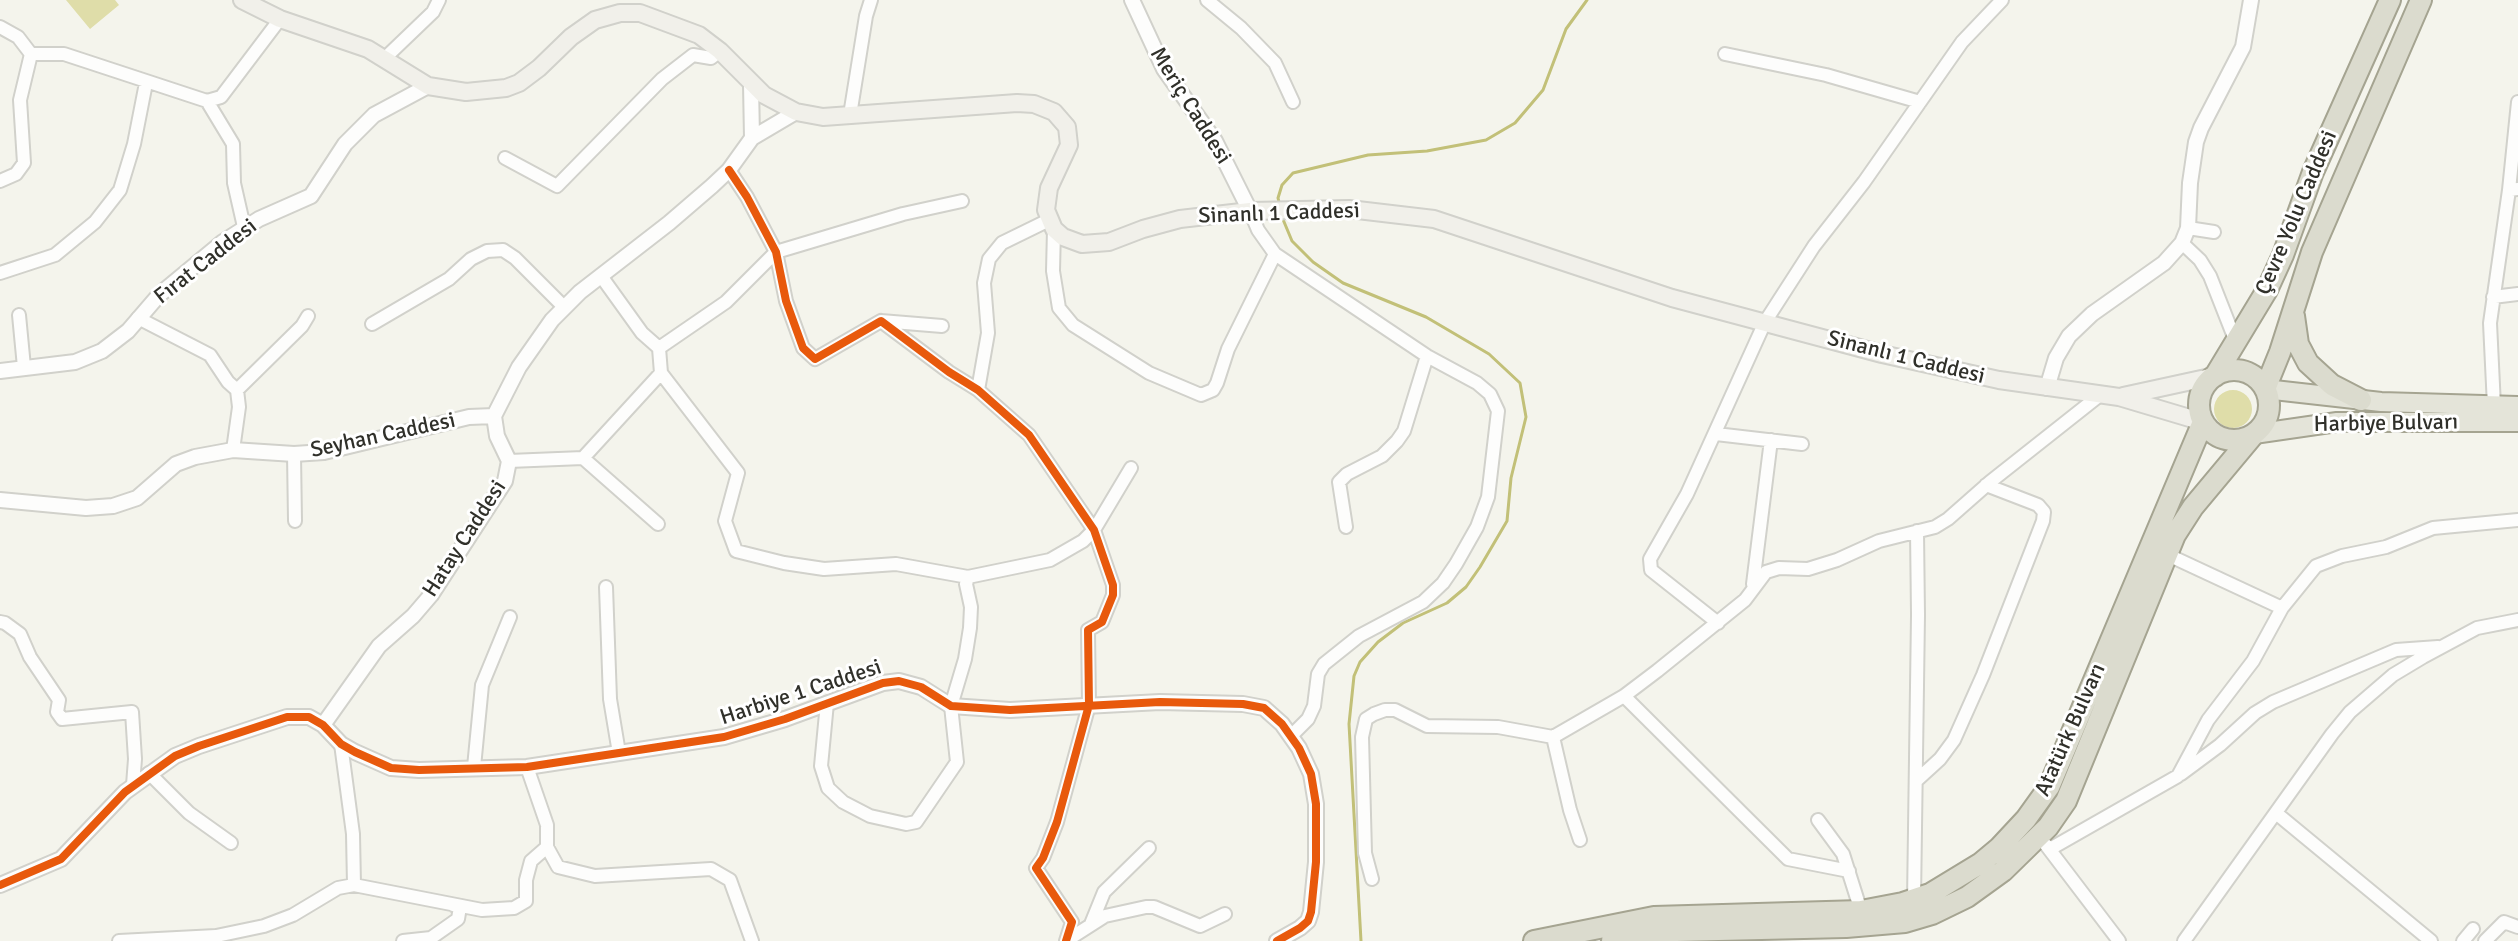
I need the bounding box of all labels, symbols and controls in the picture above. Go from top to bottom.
street label: Meriç Caddesi [1144,43,1236,169]
street label: Çevre Yolu Caddesi [2250,127,2344,299]
street label: Sinanlı 1 Caddesi [1198,198,1360,230]
street label: Fırat Caddesi [149,214,263,310]
street label: Sinanlı 1 Caddesi [1825,326,1987,390]
street label: Seyhan Caddesi [308,408,458,464]
street label: Harbiye Bulvarı [2314,410,2458,438]
street label: Hatay Caddesi [418,476,512,602]
street label: Harbiye 1 Caddesi [717,654,885,732]
street label: Atatürk Bulvarı [2030,660,2112,800]

